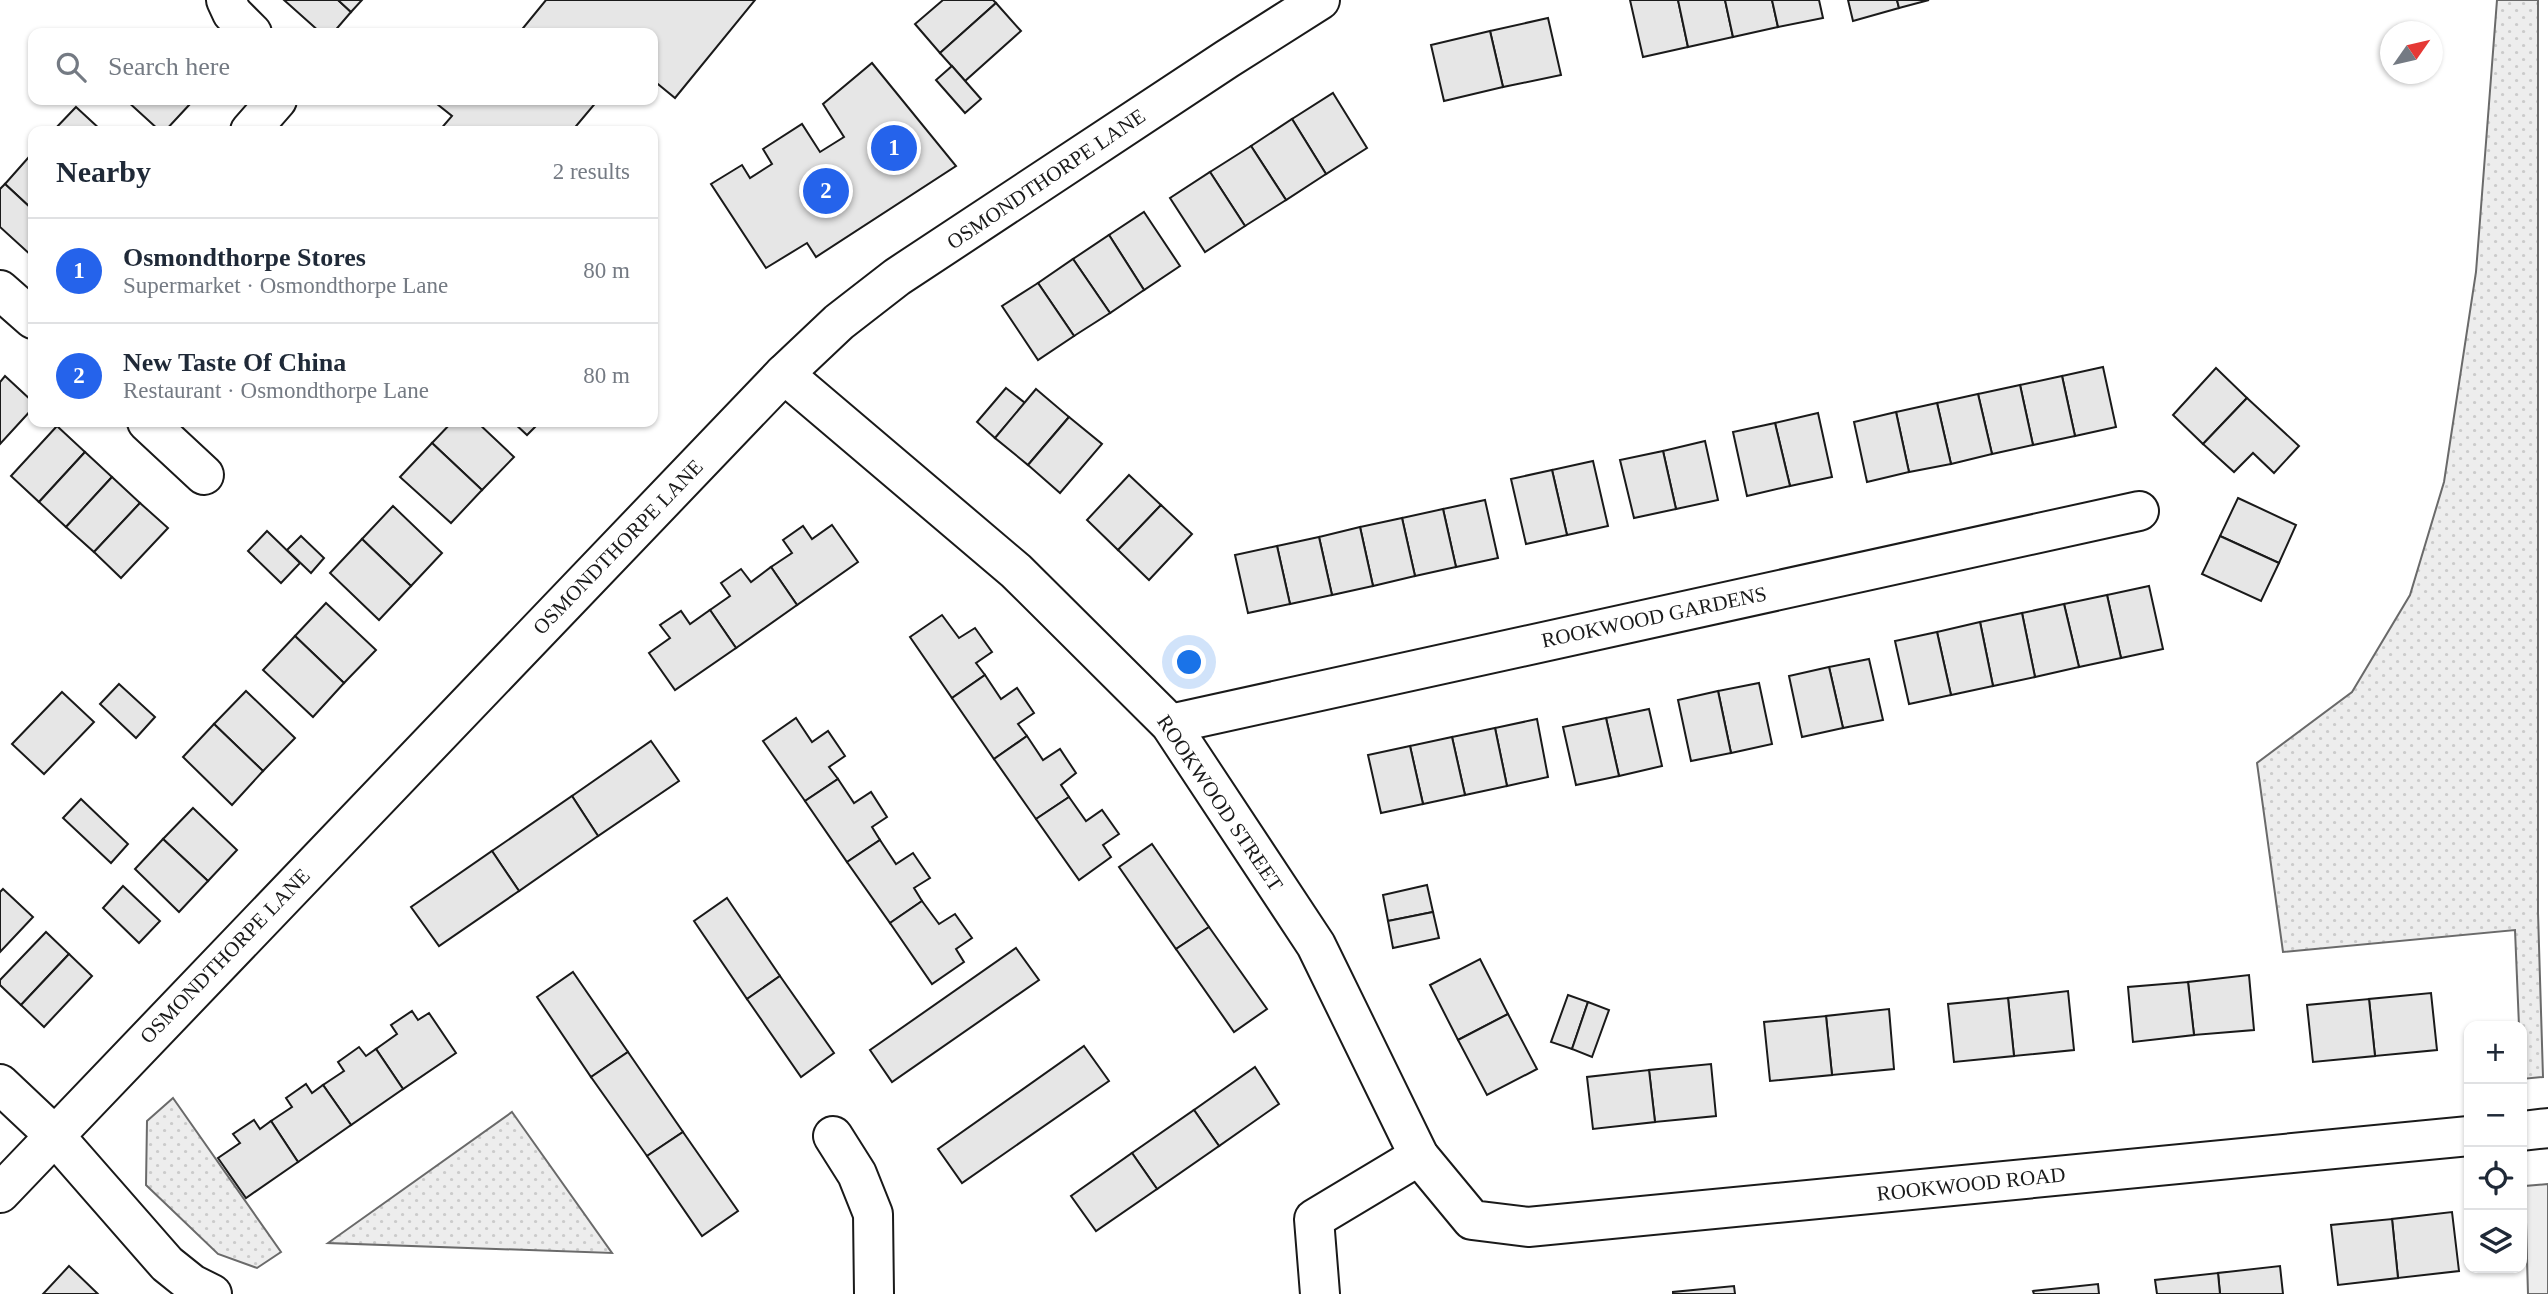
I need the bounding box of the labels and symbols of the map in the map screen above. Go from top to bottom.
north arrow [2380,21,2443,84]
street label: OSMONDTHORPE LANE [942,104,1150,254]
pin: 1 [871,122,917,174]
pin: 2 [803,165,849,217]
street label: OSMONDTHORPE LANE [528,455,708,639]
street label: ROOKWOOD GARDENS [1539,581,1769,653]
your location [1172,645,1206,679]
street label: ROOKWOOD STREET [1152,710,1288,896]
street label: OSMONDTHORPE LANE [135,864,315,1048]
street label: ROOKWOOD ROAD [1875,1162,2067,1206]

